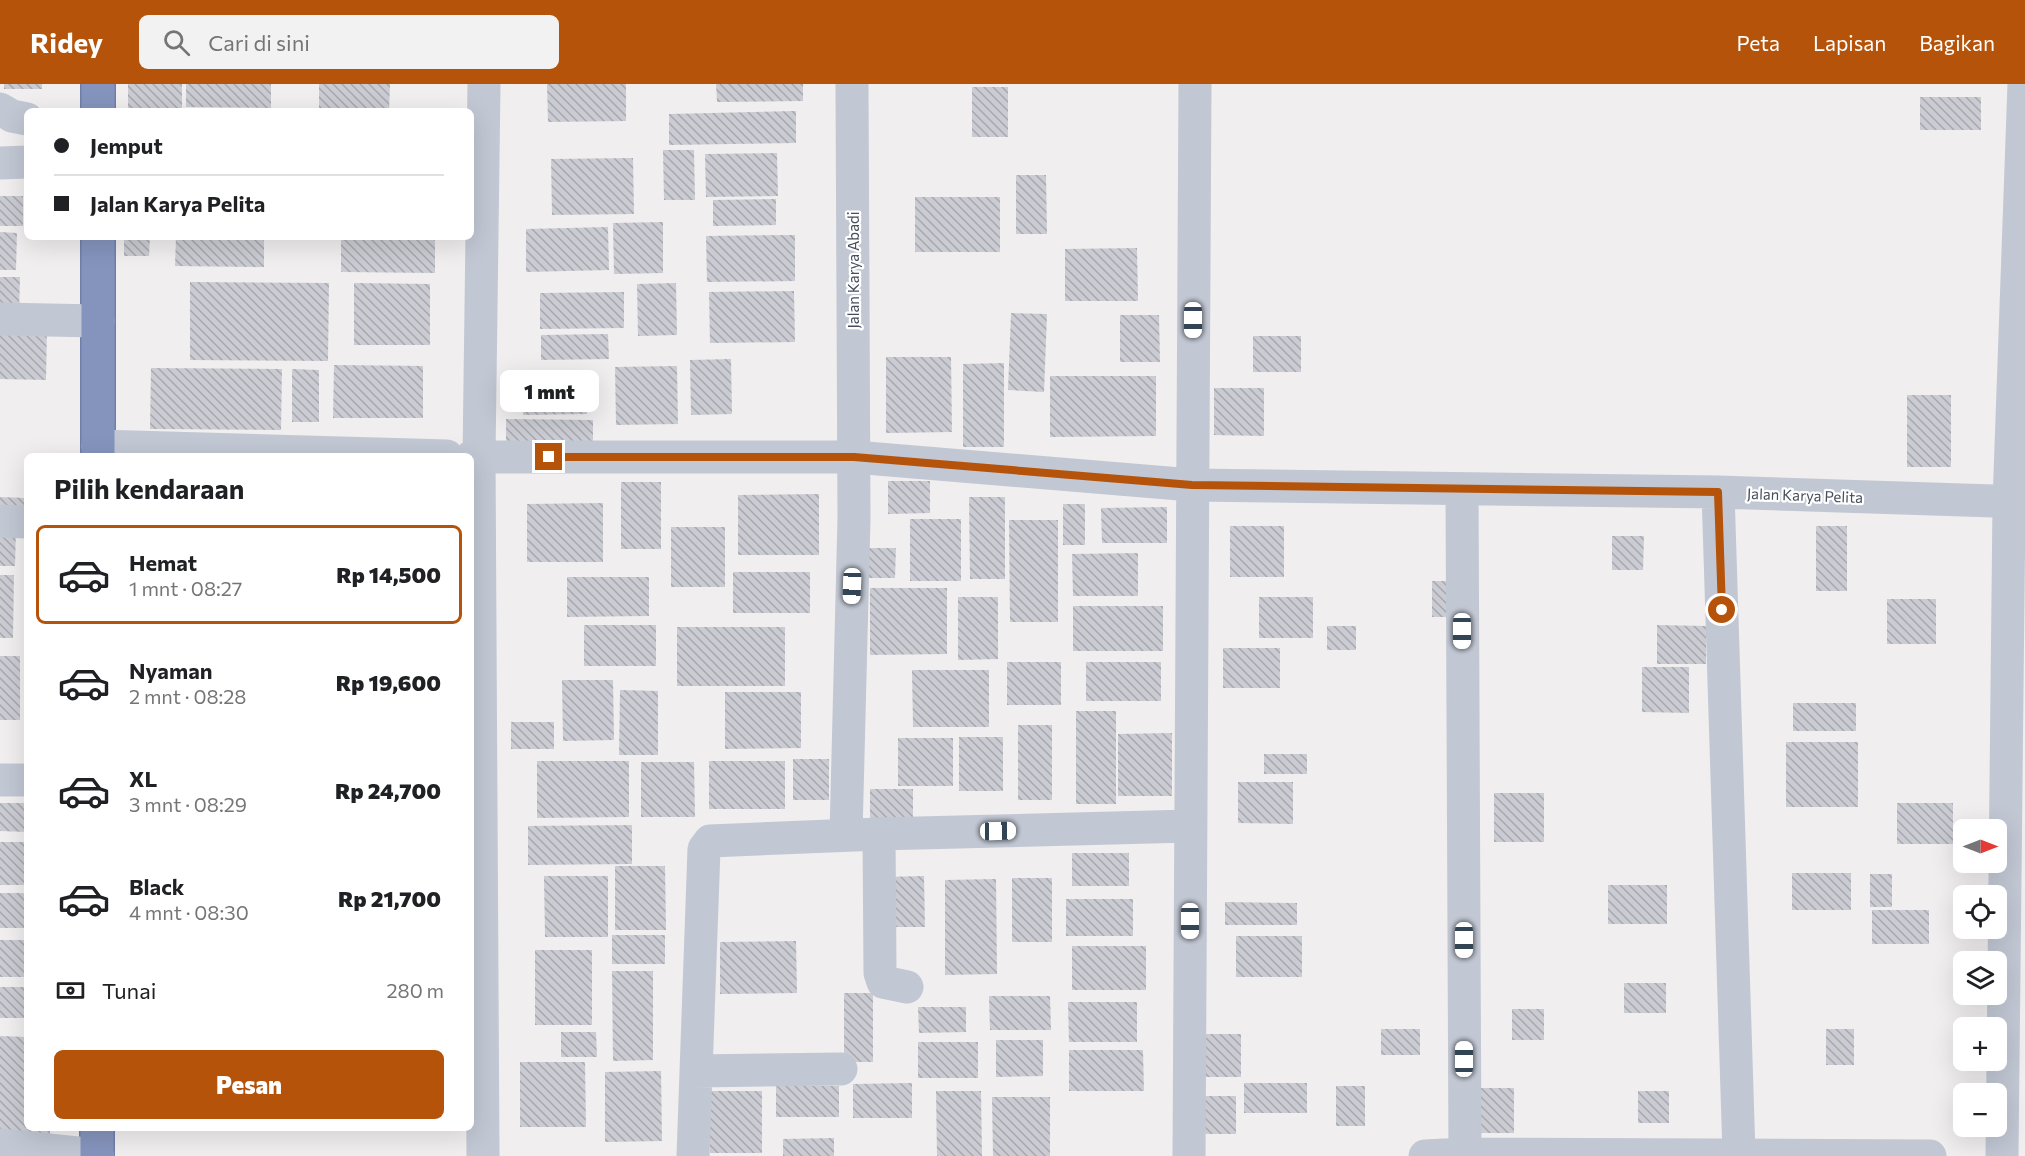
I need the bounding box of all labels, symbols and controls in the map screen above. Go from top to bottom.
search box [139,15,559,69]
text: Ridey [30,25,103,59]
icon: search [160,26,193,59]
text: Cari di sini [208,29,310,56]
text: Peta [1737,30,1780,55]
text: Lapisan [1813,30,1886,55]
text: Bagikan [1919,30,1995,55]
text: Jemput [90,132,163,159]
text: Jalan Karya Pelita [90,190,265,217]
street label: Jalan Karya Abadi [844,211,862,329]
car [1184,302,1202,338]
callout: 1 mnt [500,370,598,412]
text: 1 mnt [524,379,575,403]
route end [535,443,562,470]
text: Pilih kendaraan [54,472,244,505]
street label: Jalan Karya Pelita [1747,484,1863,506]
icon: car [57,548,111,602]
text: Hemat [129,549,197,576]
text: Rp 14,500 [336,561,441,588]
car [842,568,862,604]
text: 1 mnt · 08:27 [129,576,242,600]
route start [1708,596,1735,623]
car [1453,613,1471,649]
icon: car [57,656,111,710]
text: Nyaman [129,657,212,684]
text: Rp 19,600 [336,669,441,696]
text: 2 mnt · 08:28 [129,684,247,708]
icon: car [57,764,111,818]
text: XL [129,765,157,792]
text: Rp 24,700 [335,777,441,804]
text: 3 mnt · 08:29 [129,792,247,816]
north arrow [1953,819,2007,873]
map controls [1953,819,2007,1137]
car [980,822,1016,840]
icon: car [57,872,111,926]
text: Black [129,873,184,900]
text: Rp 21,700 [338,885,441,912]
button: locate [1953,885,2007,939]
text: 4 mnt · 08:30 [129,900,249,924]
car [1181,903,1199,939]
car [1455,922,1473,958]
button: layers [1953,951,2007,1005]
icon: cash [54,974,87,1007]
text: Tunai [102,977,156,1004]
text: 280 m [386,978,444,1002]
button: + [1953,1017,2007,1071]
car [1455,1041,1473,1077]
button: Pesan [54,1050,444,1119]
button: − [1953,1083,2007,1137]

